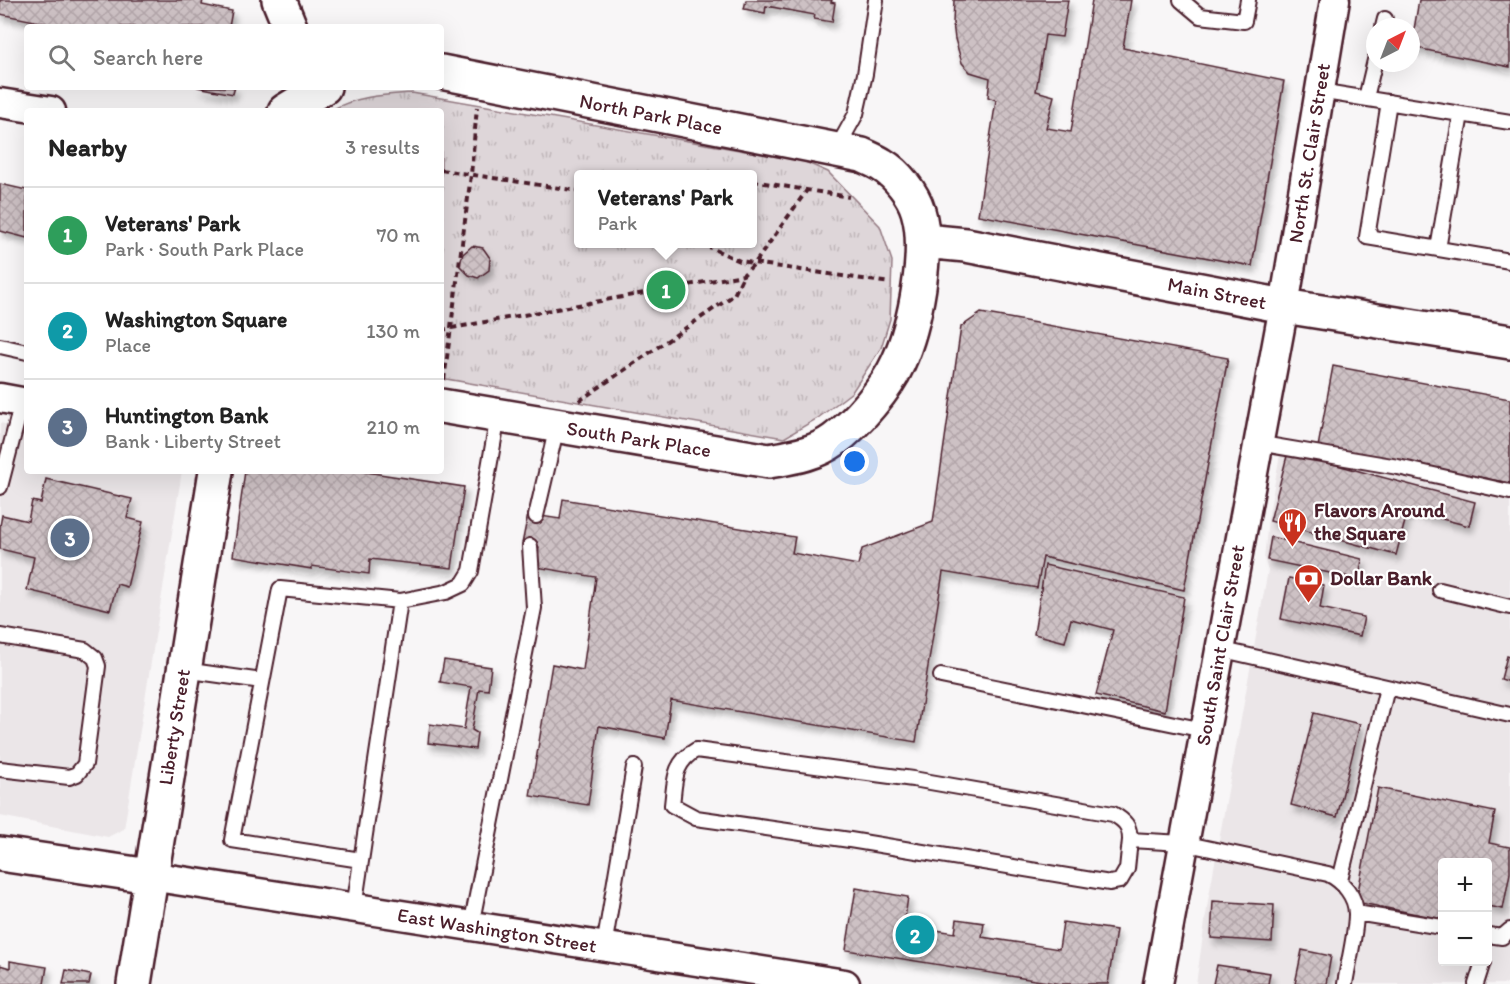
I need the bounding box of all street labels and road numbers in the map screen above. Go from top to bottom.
street label: North St. Clair Street [1283,61,1335,245]
street label: North Park Place [578,88,724,140]
street label: Main Street [1165,272,1269,314]
street label: South Park Place [565,416,713,462]
street label: South Saint Clair Street [1191,543,1249,747]
street label: Liberty Street [153,667,195,787]
street label: East Washington Street [396,902,599,958]

